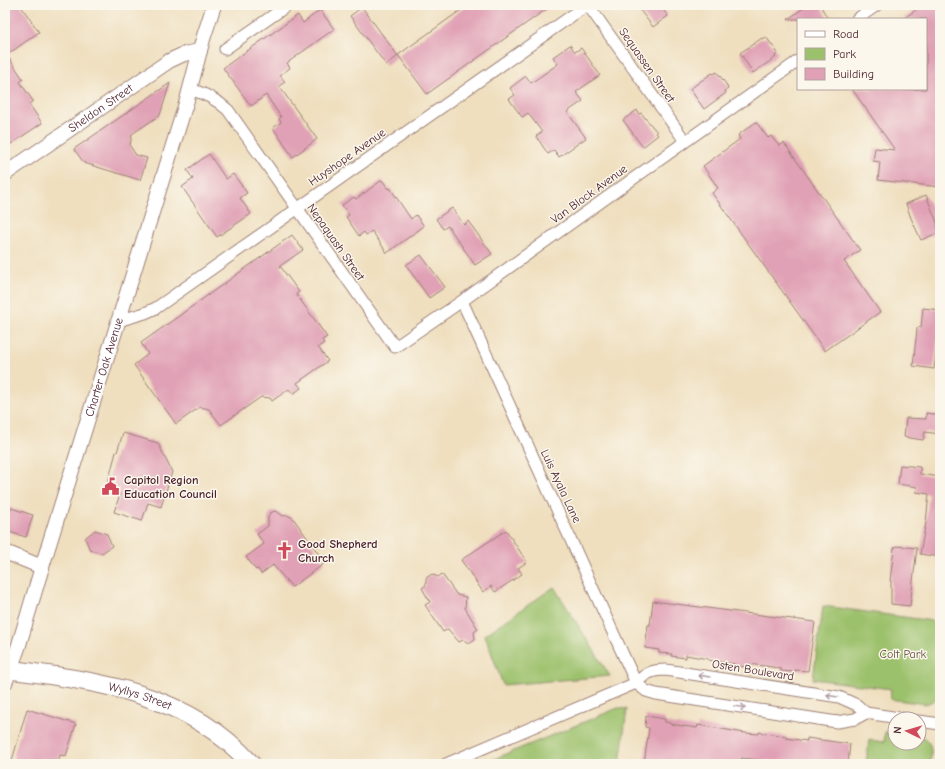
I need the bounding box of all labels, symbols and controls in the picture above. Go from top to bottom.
legend [797,18,927,90]
street label: Sequassen Street [616,25,678,105]
text: Road [833,27,859,41]
text: Park [833,47,856,61]
text: Building [833,67,874,81]
street label: Sheldon Street [66,81,136,135]
street label: Huyshope Avenue [306,125,388,189]
street label: Van Block Avenue [548,162,630,226]
street label: Nepaquash Street [304,201,368,284]
street label: Charter Oak Avenue [82,316,126,418]
street label: Luis Ayala Lane [538,447,584,525]
place label: Capitol Region Education Council [124,473,217,501]
public building icon: Capitol Region Education Council [101,477,121,497]
place label: Good Shepherd Church [298,537,377,565]
church icon: Good Shepherd Church [275,541,295,561]
park label: Colt Park [880,647,927,661]
street label: Osten Boulevard [711,657,795,683]
one-way arrow [698,672,711,680]
street label: Wyllys Street [107,679,174,713]
one-way arrow [826,692,839,700]
one-way arrow [733,703,746,711]
north arrow [887,711,927,751]
text: N [891,726,904,734]

